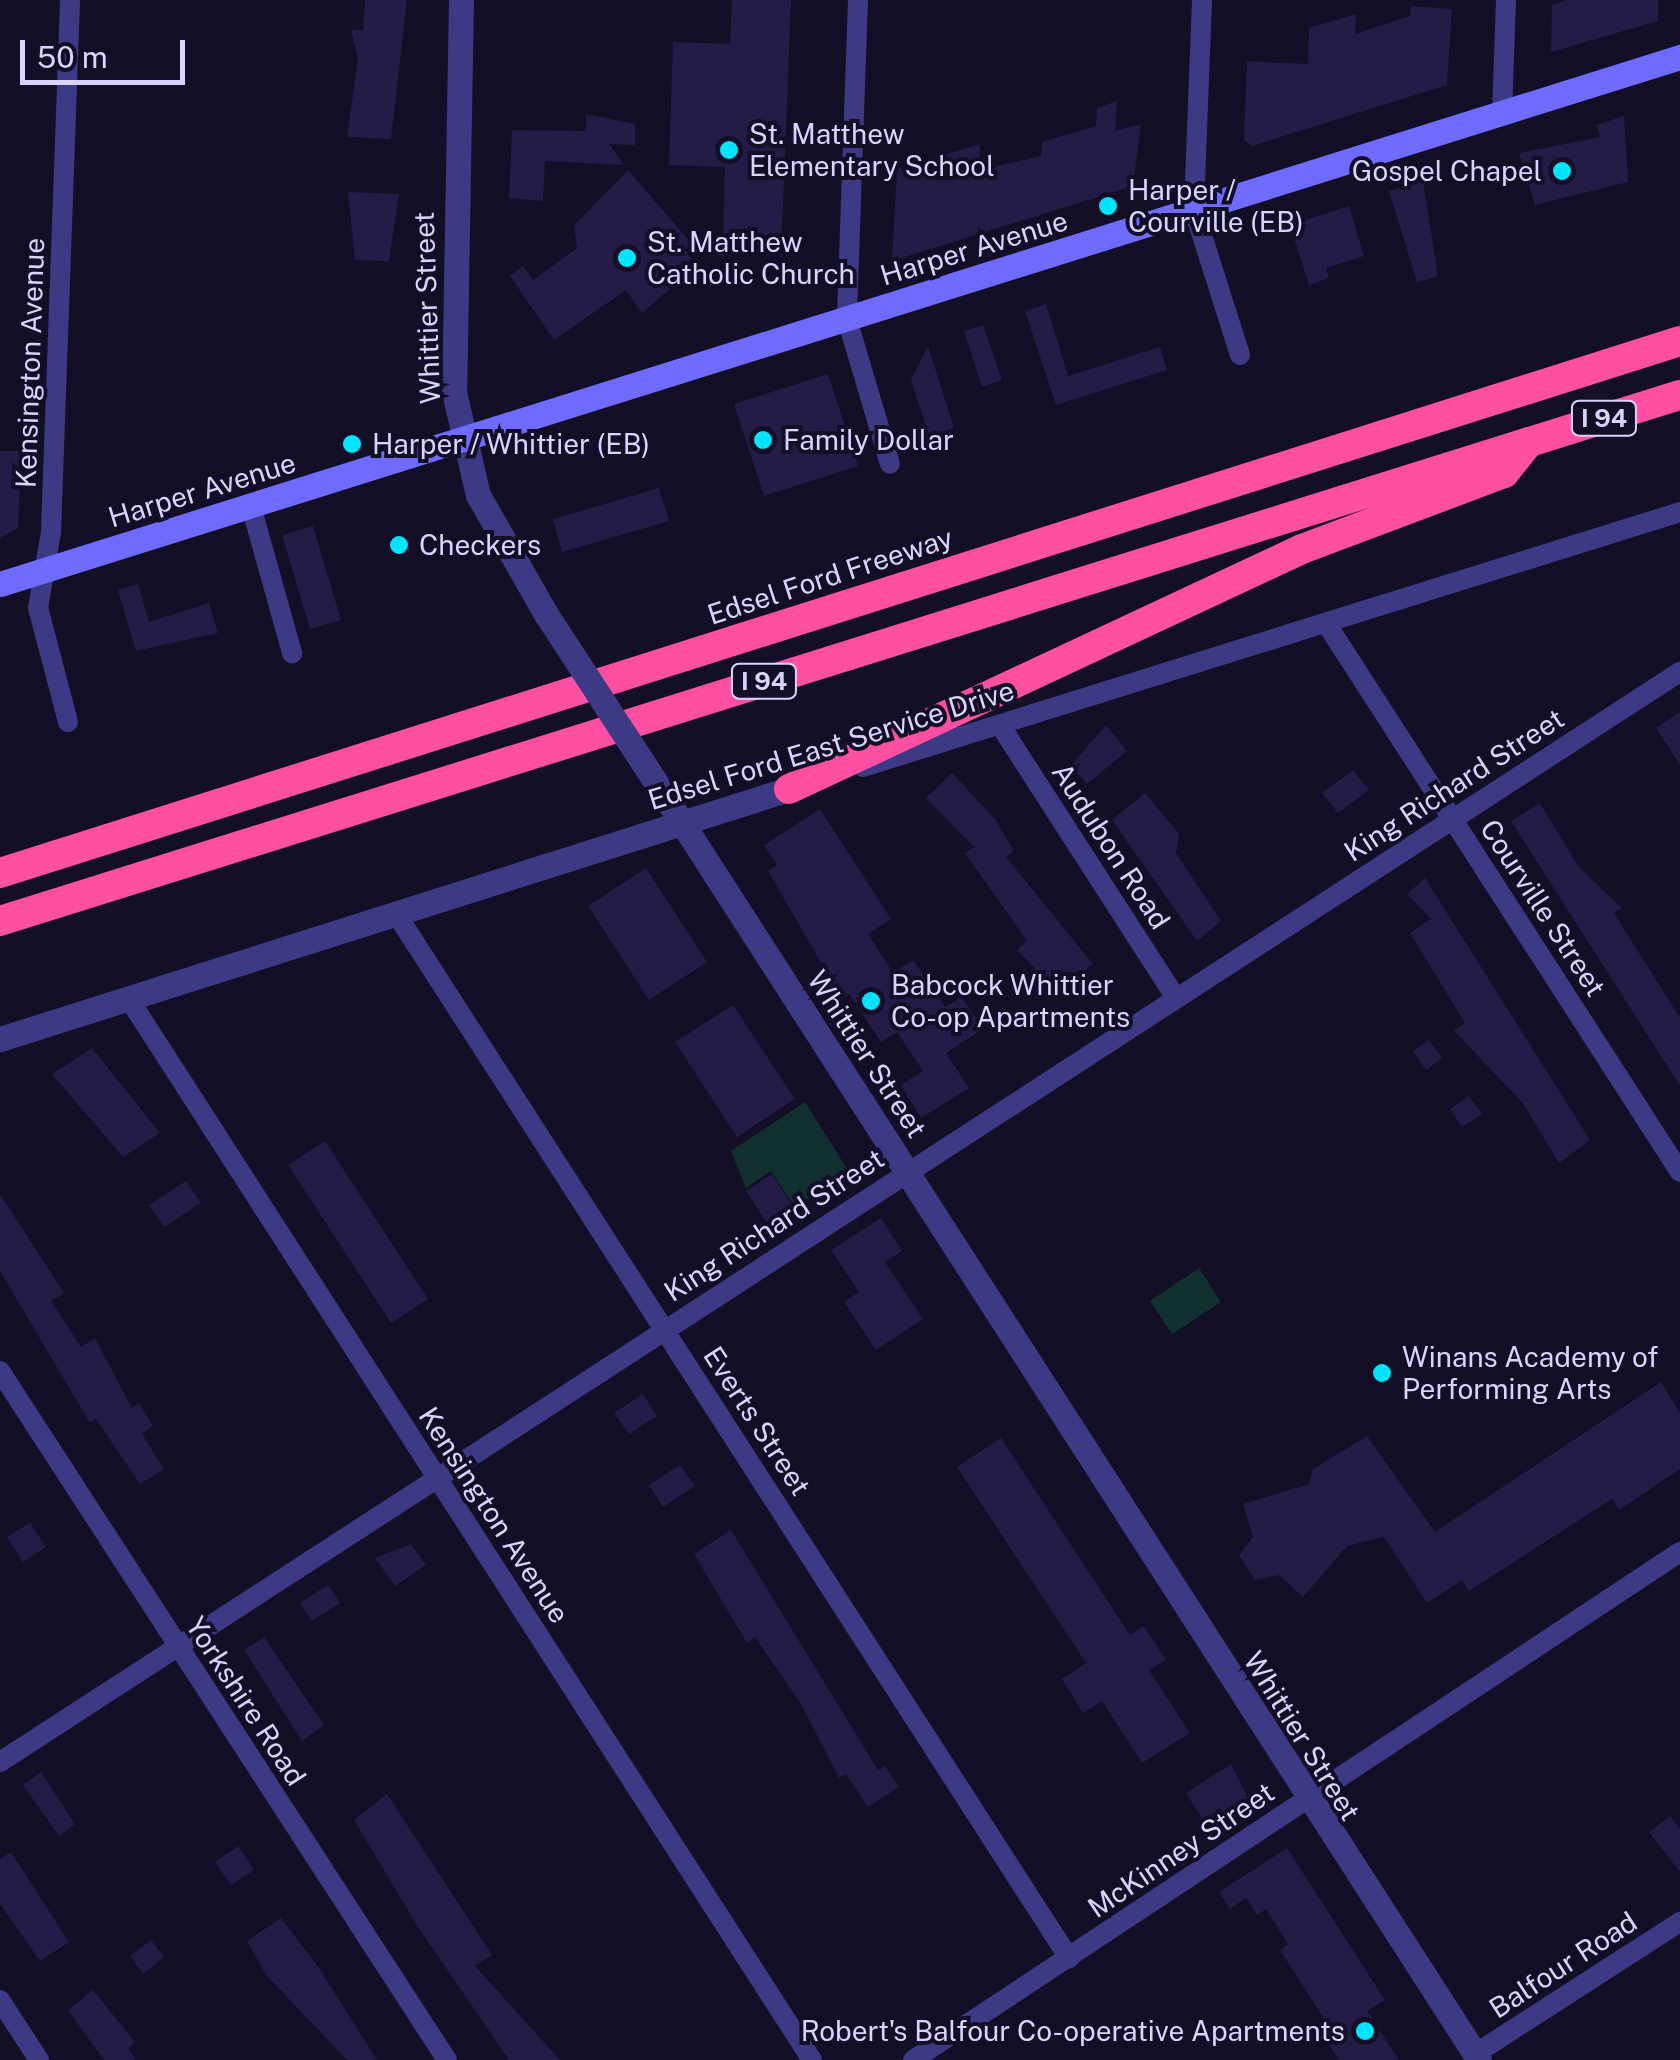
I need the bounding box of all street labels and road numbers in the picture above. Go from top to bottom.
street label: Harper Avenue [876,204,1072,292]
street label: Whittier Street [407,211,447,405]
street label: Kensington Avenue [9,237,51,489]
road number: I 94 [1569,398,1639,438]
street label: Harper Avenue [104,446,300,534]
street label: Edsel Ford Freeway [703,520,957,632]
road number: I 94 [729,661,799,701]
street label: Edsel Ford East Service Drive [644,673,1018,817]
street label: King Richard Street [1338,701,1570,869]
street label: Audubon Road [1045,757,1177,935]
street label: Courville Street [1473,813,1613,1003]
street label: Whittier Street [800,964,934,1144]
street label: King Richard Street [658,1141,890,1309]
street label: Everts Street [696,1340,818,1502]
street label: Kensington Avenue [412,1401,576,1629]
street label: Yorkshire Road [179,1610,313,1792]
street label: Whittier Street [1237,1645,1367,1827]
street label: McKinney Street [1081,1775,1281,1925]
street label: Balfour Road [1483,1905,1643,2025]

